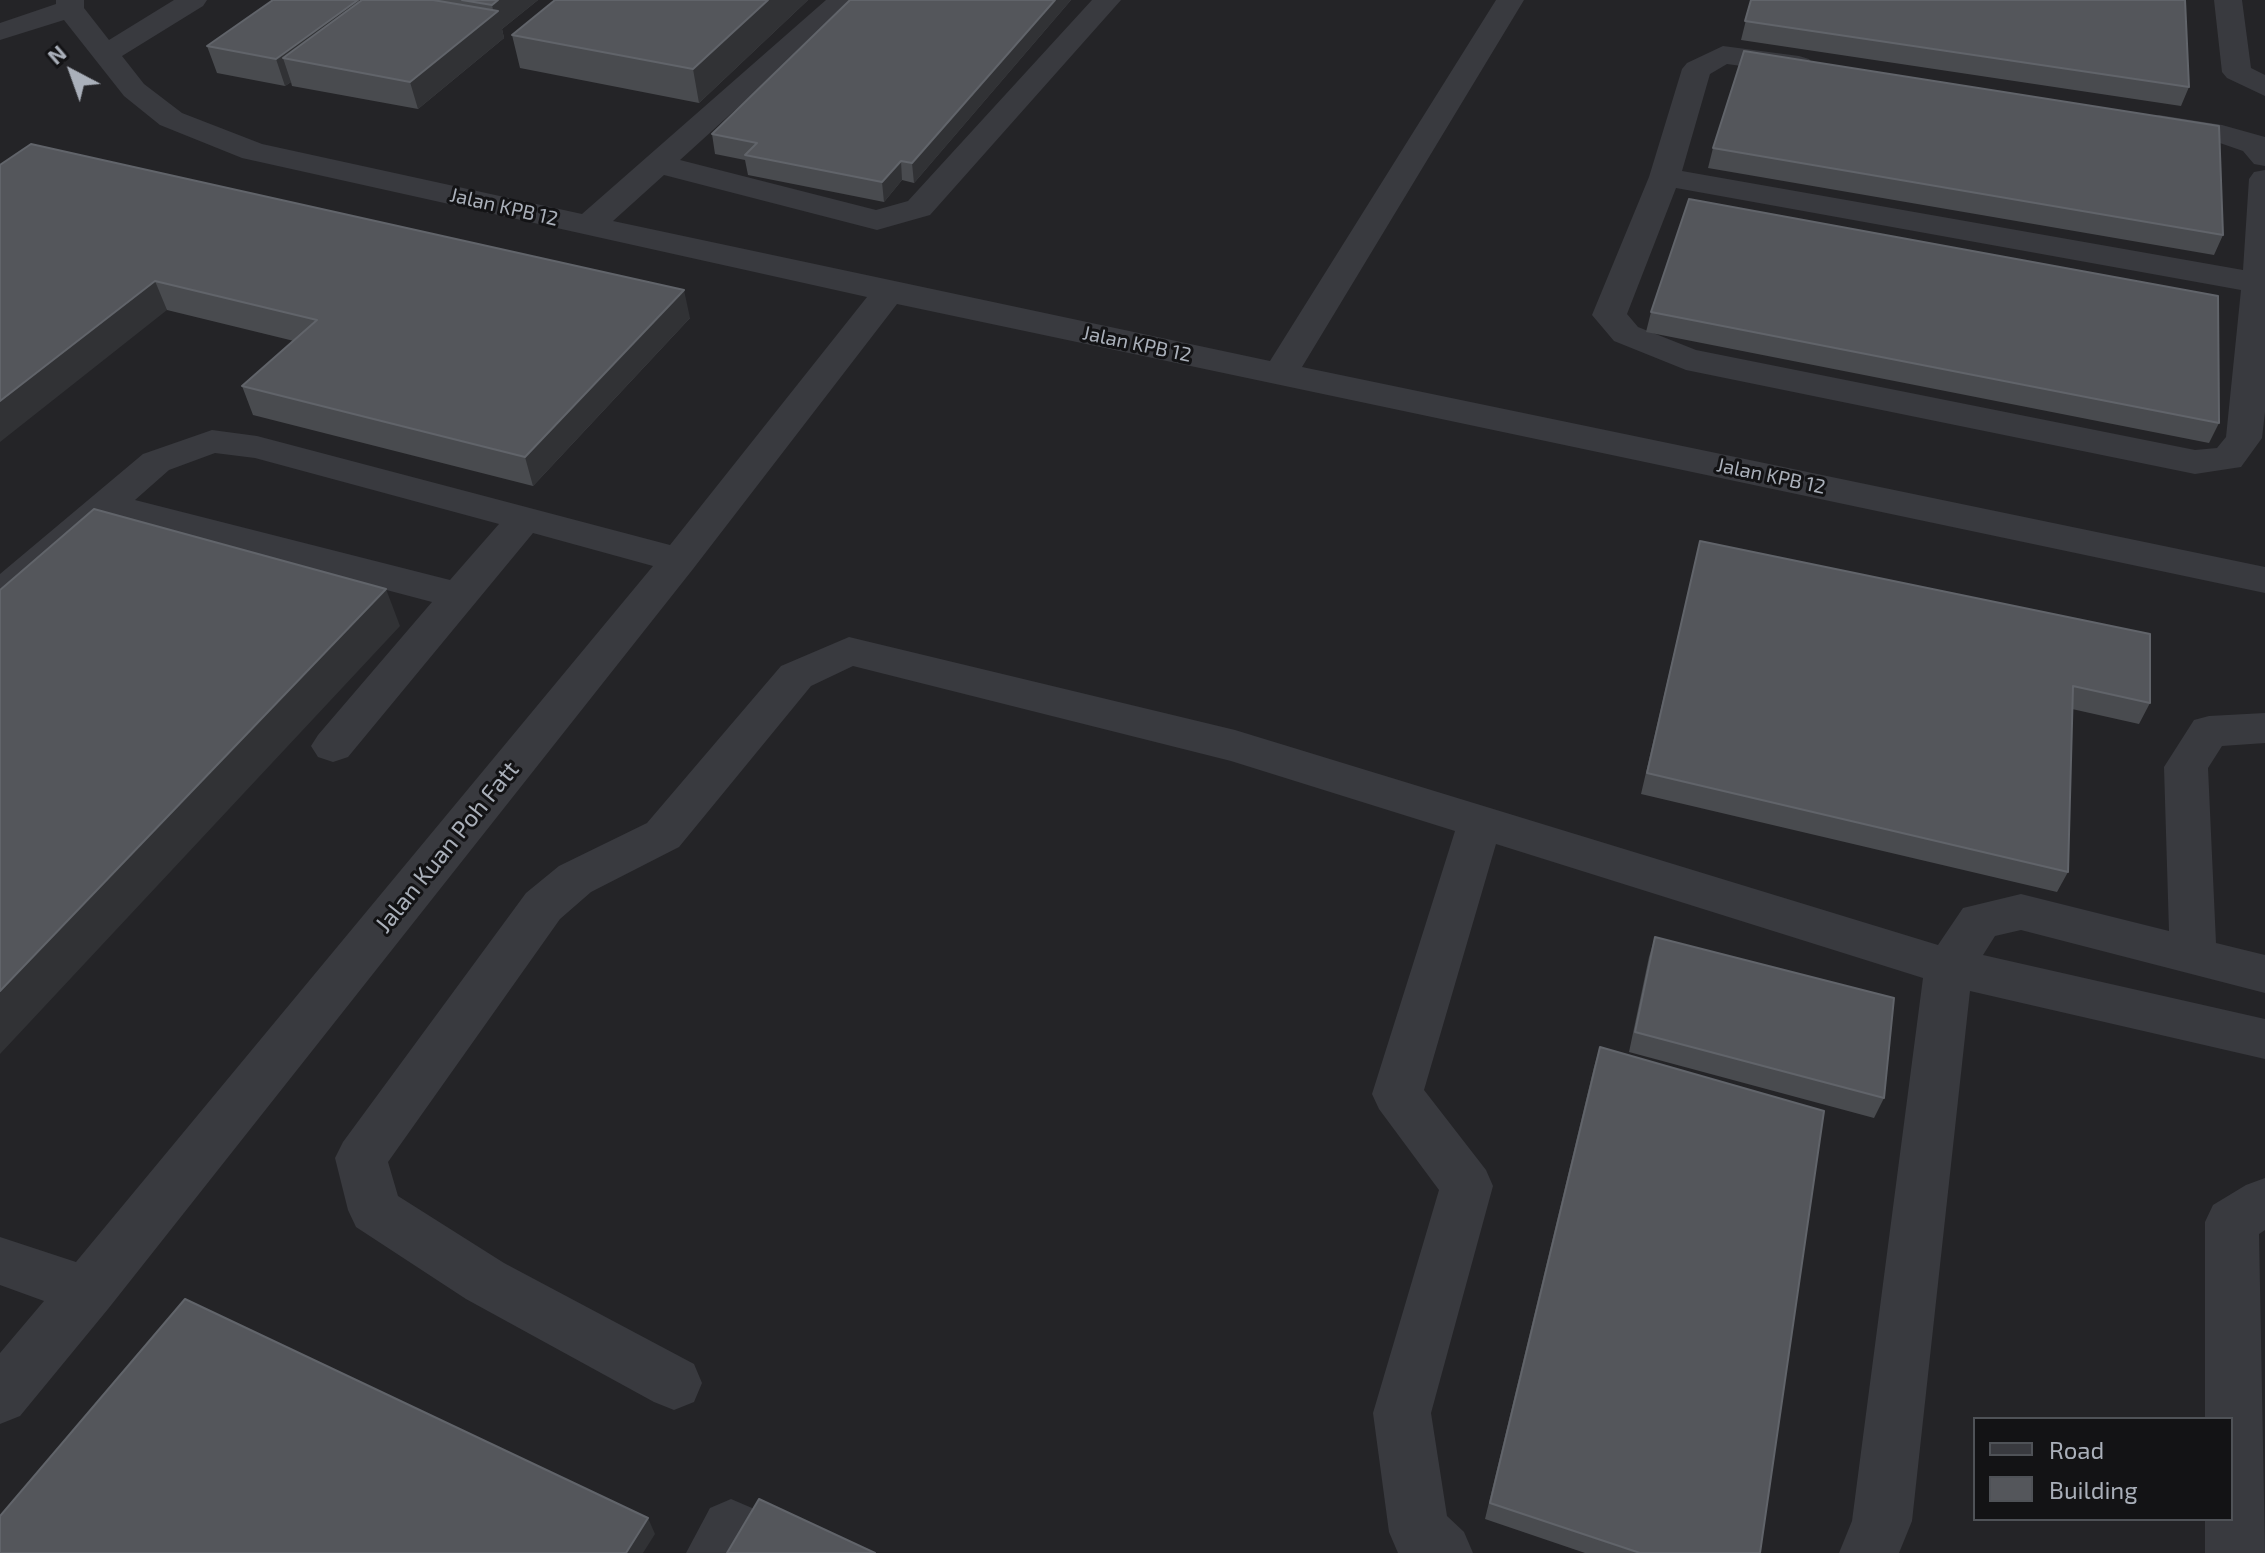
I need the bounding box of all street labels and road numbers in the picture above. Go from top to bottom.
street label: Jalan KPB 12 [447,183,561,231]
street label: Jalan KPB 12 [1080,321,1194,367]
street label: Jalan KPB 12 [1714,453,1828,499]
street label: Jalan Kuan Poh Fatt [369,756,525,938]

